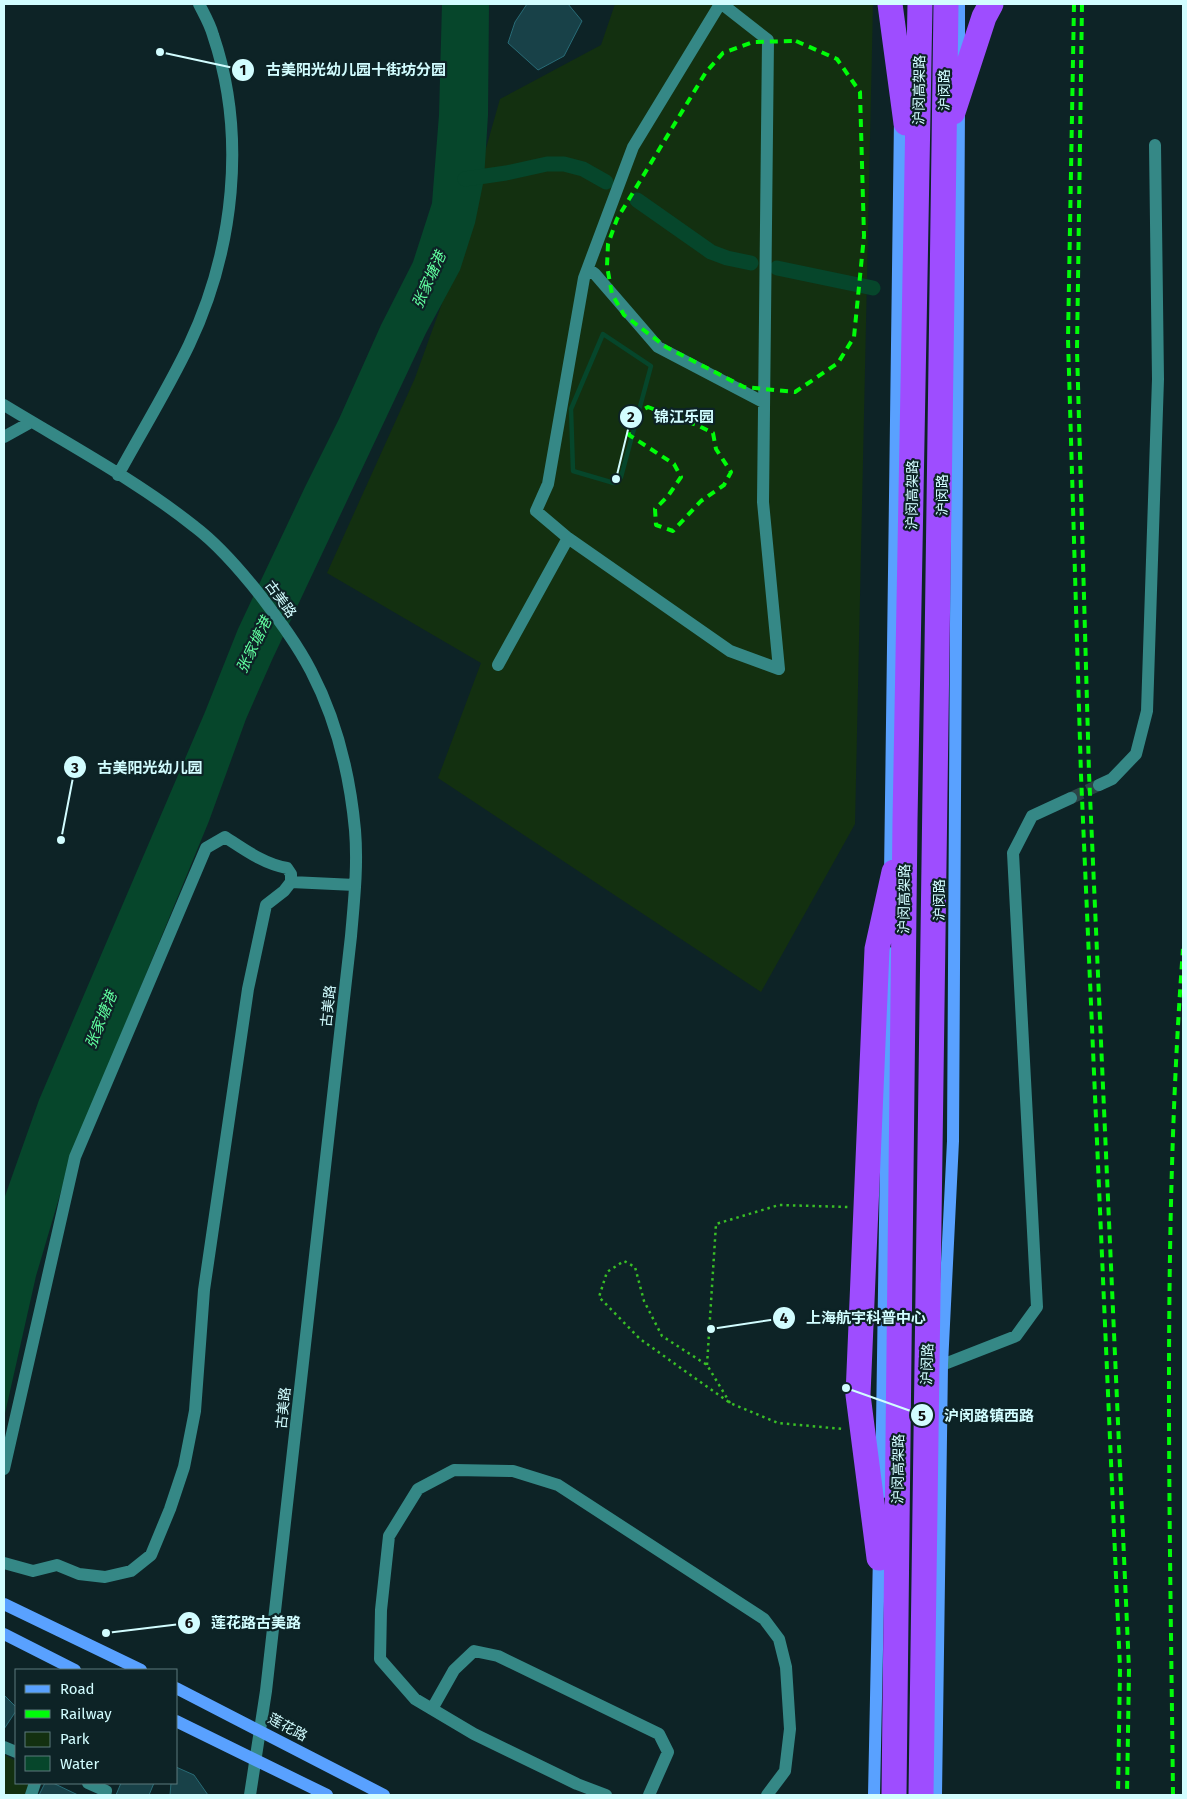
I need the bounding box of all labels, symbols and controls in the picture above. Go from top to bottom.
callout: 古美阳光幼儿园十街坊分园 [231,55,456,85]
street label: 沪闵高架路 [910,55,929,125]
text: 1 [240,61,246,79]
text: 古美阳光幼儿园十街坊分园 [266,61,446,79]
street label: 沪闵路 [936,69,953,111]
water label: 张家塘港 [409,247,450,311]
callout: 锦江乐园 [619,402,724,432]
text: 2 [627,408,635,426]
text: 锦江乐园 [654,408,714,426]
street label: 沪闵高架路 [903,460,922,530]
street label: 沪闵路 [934,474,951,516]
street label: 古美路 [261,577,300,621]
water label: 张家塘港 [233,612,276,676]
callout: 古美阳光幼儿园 [63,752,213,782]
text: 3 [70,759,79,777]
text: 古美阳光幼儿园 [97,759,203,777]
street label: 沪闵高架路 [895,864,914,934]
street label: 沪闵路 [931,879,948,921]
street label: 古美路 [318,984,339,1028]
water label: 张家塘港 [81,987,121,1051]
callout: 上海航宇科普中心 [771,1303,936,1333]
text: 4 [780,1309,789,1327]
text: 上海航宇科普中心 [806,1309,926,1327]
street label: 沪闵路 [918,1343,937,1385]
street label: 古美路 [273,1386,294,1430]
callout: 沪闵路镇西路 [909,1400,1044,1430]
text: 5 [918,1407,926,1425]
text: 沪闵路镇西路 [944,1407,1034,1425]
street label: 沪闵高架路 [889,1434,908,1504]
callout: 莲花路古美路 [176,1608,311,1638]
text: 6 [185,1614,194,1632]
text: 莲花路古美路 [211,1614,301,1632]
legend [15,1669,178,1784]
text: Road [60,1680,95,1698]
text: Railway [60,1705,112,1723]
street label: 莲花路 [265,1710,310,1745]
text: Park [60,1730,90,1748]
text: Water [60,1755,99,1773]

